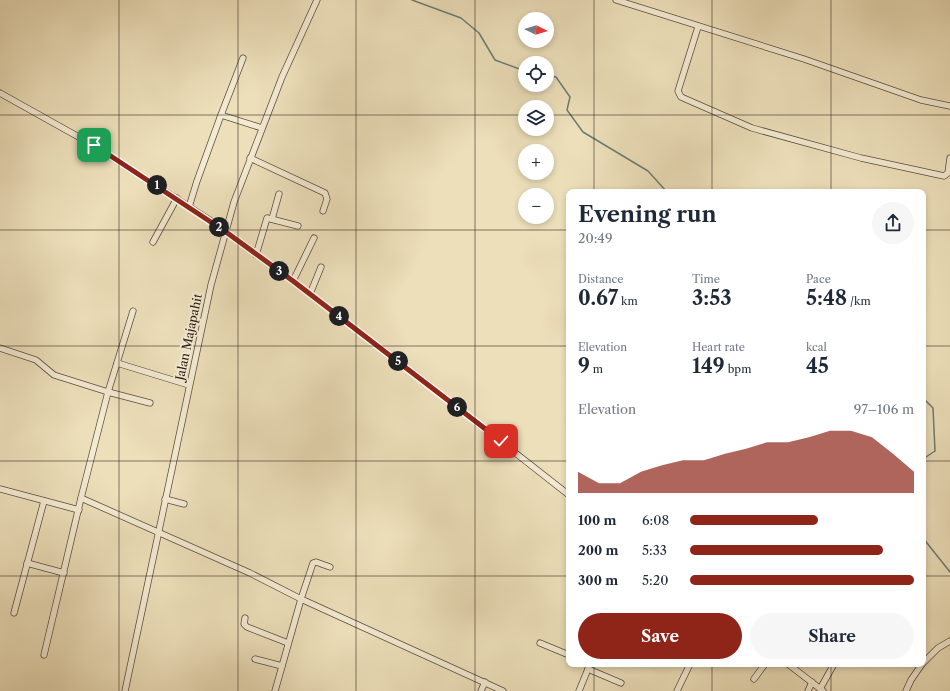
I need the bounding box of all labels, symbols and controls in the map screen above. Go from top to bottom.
north arrow [518,12,554,48]
map controls [518,12,554,224]
button: locate [518,56,554,92]
button: layers [518,100,554,136]
pin [77,128,111,162]
icon: arrive [83,134,105,156]
button: + [518,144,554,180]
pin: 1 [147,175,167,195]
text: 1 [155,178,159,192]
button: − [518,188,554,224]
text: Evening run [578,201,717,228]
button: share [872,202,914,244]
pin: 2 [209,217,229,237]
text: 2 [216,220,222,234]
text: 20:49 [578,230,613,246]
pin: 3 [269,261,289,281]
text: 3 [276,264,282,278]
text: Distance [578,272,624,286]
text: Time [692,272,720,286]
text: Pace [806,272,831,286]
text: 0.67 [578,286,618,310]
text: 3:53 [692,286,732,310]
text: 5:48 [806,286,847,310]
street label: Jalan Majapahit [172,291,205,384]
text: km [618,294,638,308]
text: /km [847,294,871,308]
pin: 4 [329,306,349,326]
text: 4 [336,309,342,323]
text: Elevation [578,340,627,354]
text: Heart rate [692,340,745,354]
text: kcal [806,340,827,354]
pin: 5 [388,351,408,371]
text: 5 [395,354,401,368]
text: 9 [578,354,590,378]
text: 149 [692,354,725,378]
text: 45 [806,354,829,378]
text: m [590,362,603,376]
text: bpm [725,362,751,376]
pin: 6 [447,397,467,417]
text: 6 [454,400,460,414]
text: Elevation [578,401,636,417]
text: 97–106 m [854,401,914,417]
pin [484,424,518,458]
icon: check [490,430,512,452]
text: 100 m [578,512,617,528]
text: 6:08 [642,512,669,528]
text: 200 m [578,542,618,558]
text: 5:33 [642,542,667,558]
text: 300 m [578,572,618,588]
text: 5:20 [642,572,668,588]
button: Save [578,613,742,659]
button: Share [750,613,914,659]

